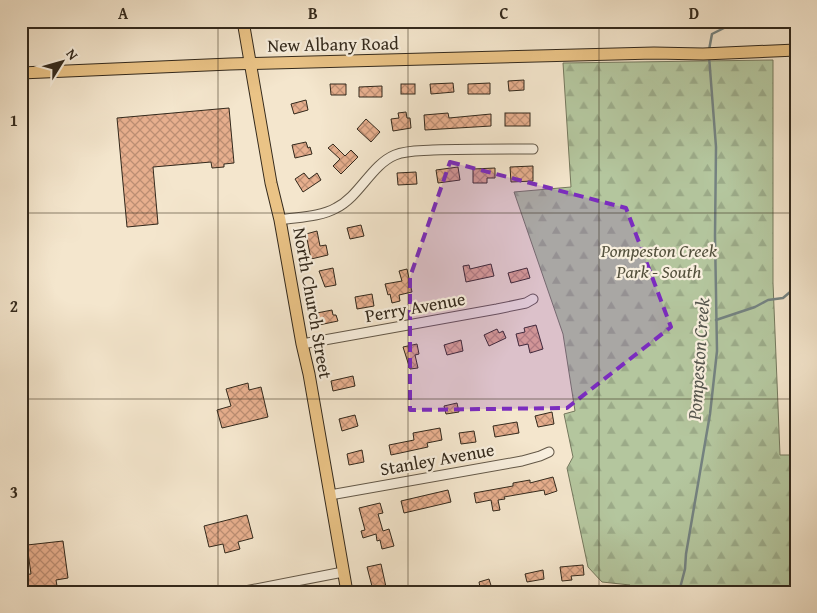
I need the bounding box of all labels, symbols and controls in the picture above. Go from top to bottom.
text: A [118,1,129,25]
text: B [308,1,318,25]
text: C [499,1,509,25]
text: D [689,1,699,25]
street label: New Albany Road [267,29,399,59]
north arrow [38,38,88,88]
text: N [62,44,84,64]
text: 1 [10,108,18,132]
street label: North Church Street [286,225,340,381]
park label: Pompeston Creek Park - South [600,237,718,285]
street label: Perry Avenue [363,285,467,329]
text: 2 [10,294,18,318]
water label: Pompeston Creek [680,297,716,422]
street label: Stanley Avenue [378,436,496,482]
text: 3 [10,480,18,504]

